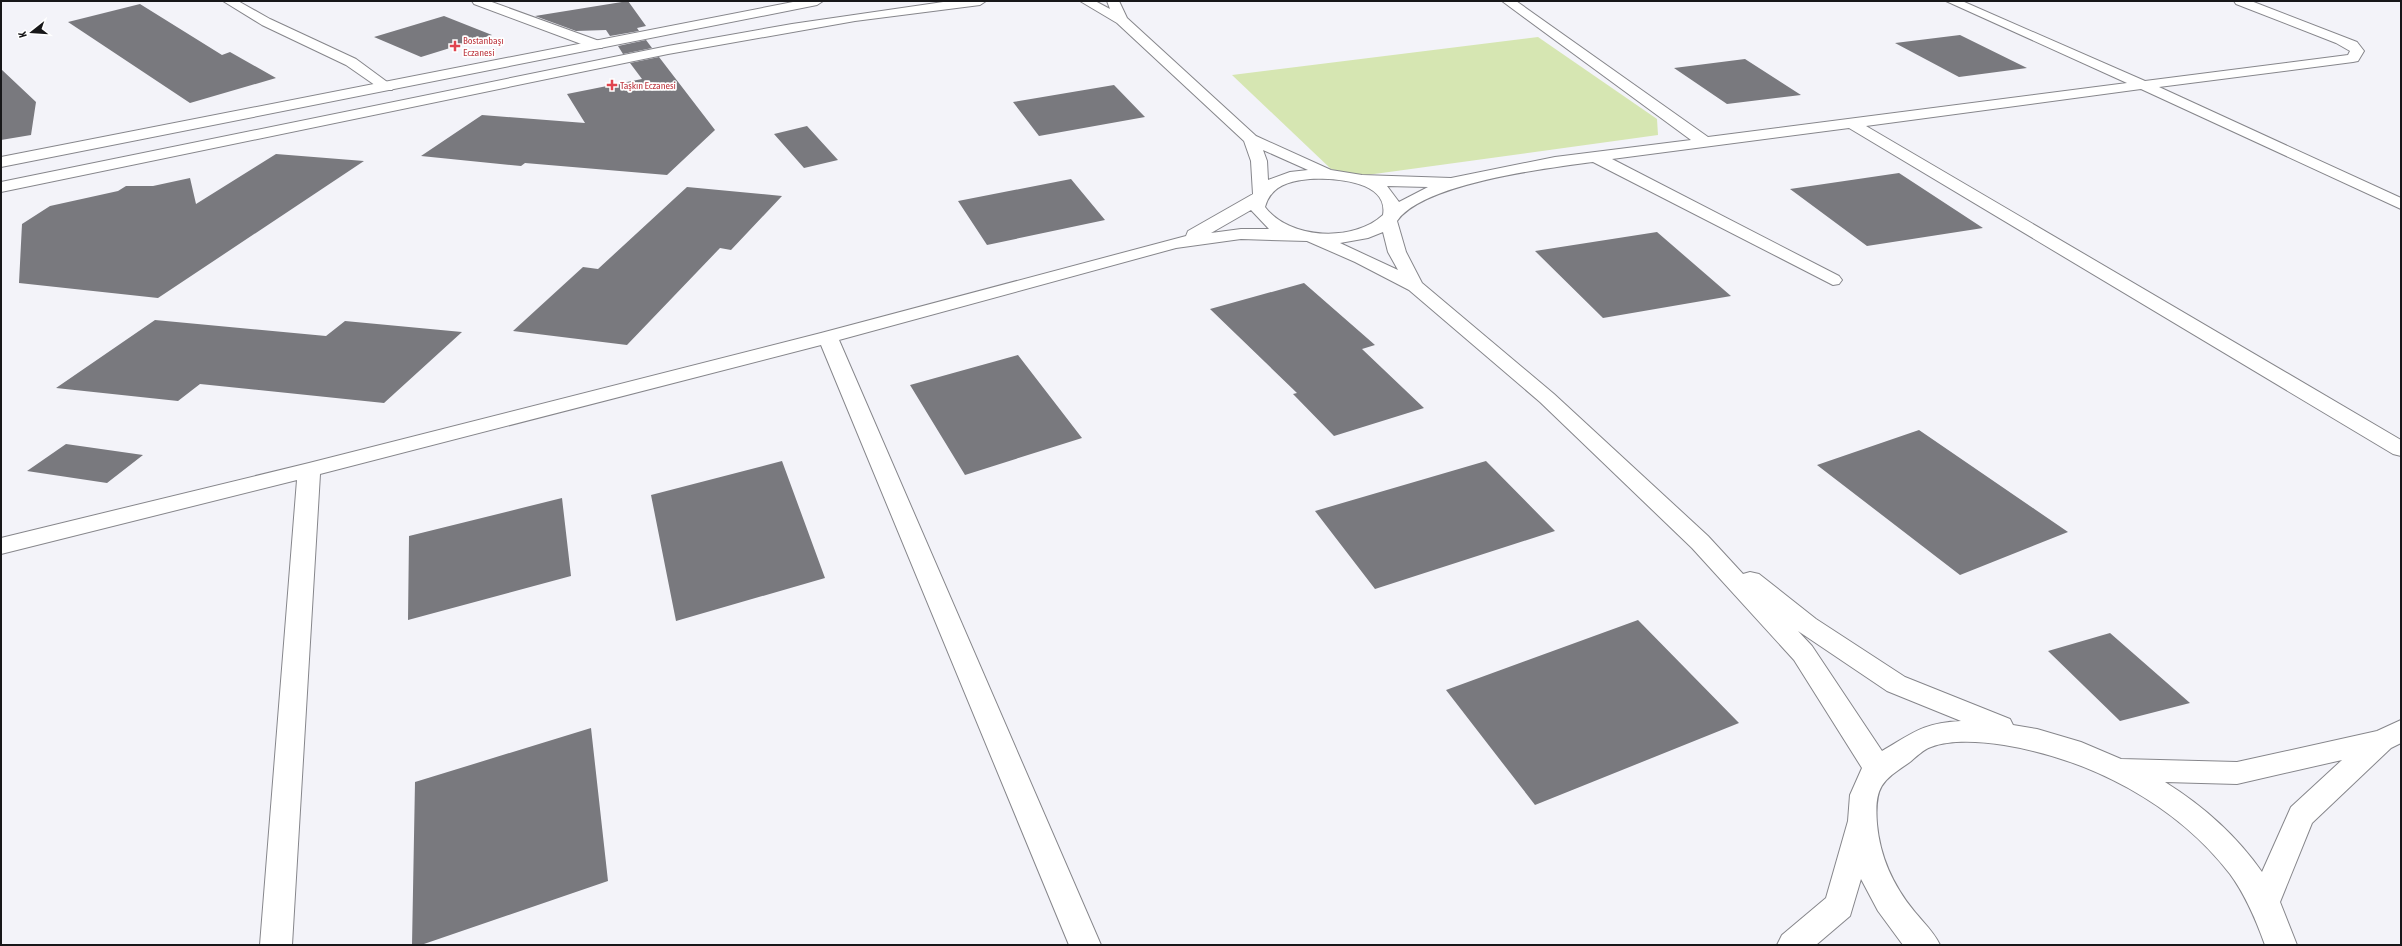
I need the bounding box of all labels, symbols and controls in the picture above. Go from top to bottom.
north arrow [12,12,52,52]
text: K [16,30,29,39]
place label: Bostanbaşı Eczanesi [463,35,504,58]
marker: Bostanbaşı Eczanesi [450,41,460,51]
marker: Taşkın Eczanesi [607,80,617,90]
place label: Taşkın Eczanesi [620,80,676,91]

